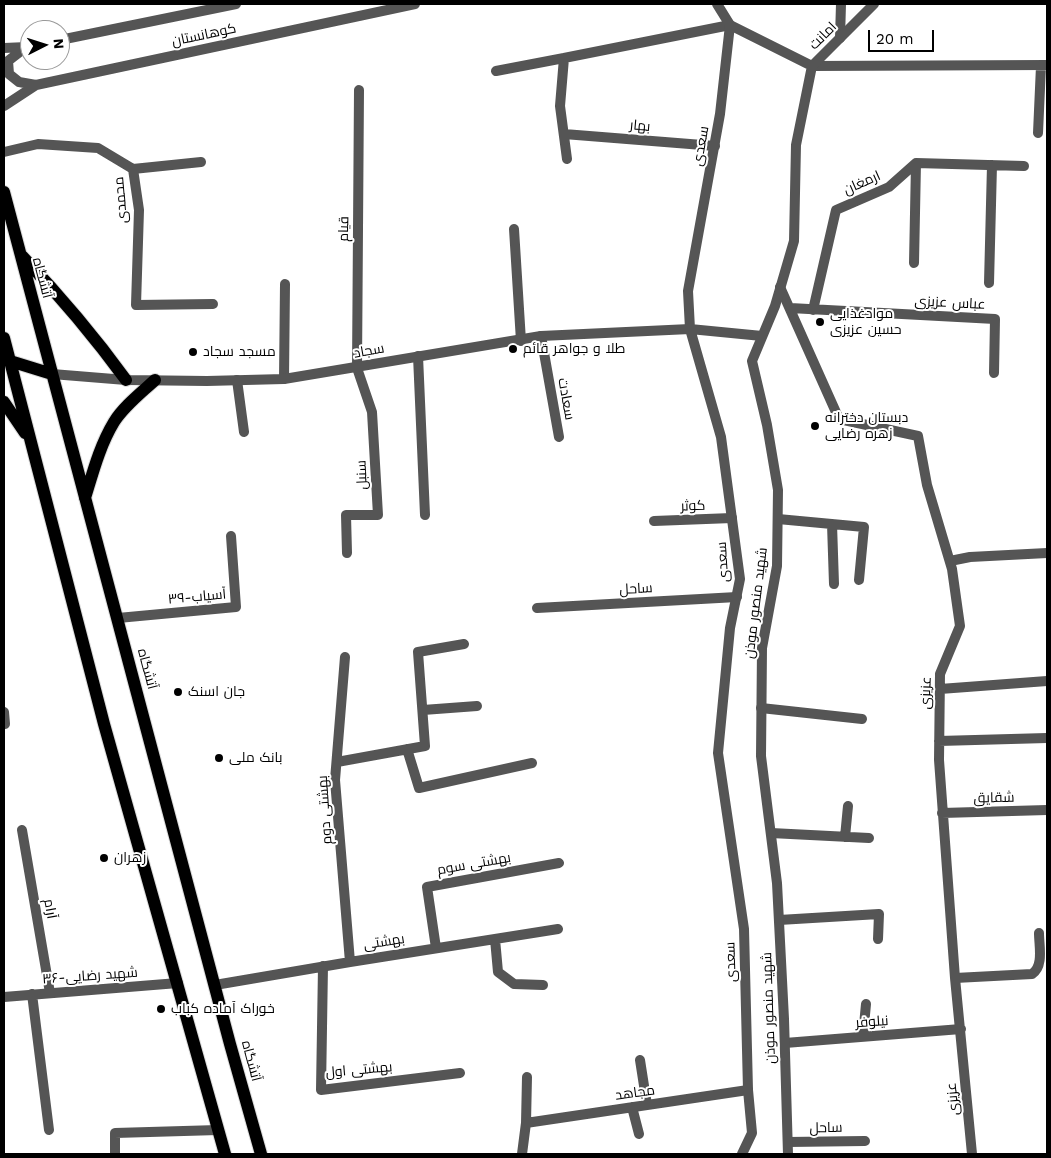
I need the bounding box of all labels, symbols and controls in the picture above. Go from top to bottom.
street label: امانت [806,19,840,53]
north arrow [20,20,70,70]
street label: کوهانستان [170,20,238,50]
scale bar [871,20,937,52]
text: 20 m [876,30,914,48]
text: N [51,38,67,50]
street label: بهار [629,117,651,135]
street label: سعدی [689,125,713,167]
street label: ارمغان [841,167,883,199]
street label: محمدی [111,176,131,224]
street label: قیام [335,216,353,242]
street label: آتشگاه [28,256,56,300]
street label: عباس عزیزی [914,293,986,313]
place label: موادغذایی حسین عزیزی [830,306,901,338]
marker: موادغذایی حسین عزیزی [814,316,826,328]
street label: سجاد [352,340,386,362]
place label: طلا و جواهر قائم [523,341,625,357]
marker: طلا و جواهر قائم [507,343,519,355]
place label: مسجد سجاد [203,344,276,360]
marker: مسجد سجاد [187,346,199,358]
street label: سعادت [554,377,578,421]
place label: دبستان دخترانه زهره رضایی [825,410,908,442]
marker: دبستان دخترانه زهره رضایی [809,420,821,432]
street label: سنبل [353,460,371,490]
street label: کوثر [680,497,706,515]
street label: سعدی [713,541,733,583]
street label: شهید منصور موذن [741,546,771,660]
street label: ساحل [619,580,653,598]
street label: ۳۹-آسیاب [167,586,227,608]
street label: آتشگاه [133,647,161,691]
street label: عزیزی [917,676,935,710]
place label: جان اسنک [188,684,245,700]
marker: جان اسنک [172,686,184,698]
place label: بانک ملی [229,750,282,766]
marker: بانک ملی [213,752,225,764]
street label: بهشتی دوم [314,775,336,845]
street label: شقایق [973,789,1015,807]
street label: بهشتی سوم [436,849,512,879]
place label: زهران [114,850,146,866]
marker: زهران [98,852,110,864]
street label: آرام [40,898,60,920]
street label: بهشتی [362,930,406,954]
street label: سعدی [722,941,740,983]
street label: شهید منصور موذن [759,952,779,1064]
street label: ۳۶-شهید رضایی [42,964,138,988]
place label: خوراک آماده کباب [171,1001,275,1017]
marker: خوراک آماده کباب [155,1003,167,1015]
street label: نیلوفر [855,1012,889,1032]
street label: آتشگاه [237,1039,265,1083]
street label: بهشتی اول [325,1059,393,1081]
street label: مجاهد [614,1082,656,1104]
street label: عزیزی [943,1082,963,1116]
street label: ساحل [809,1119,843,1137]

